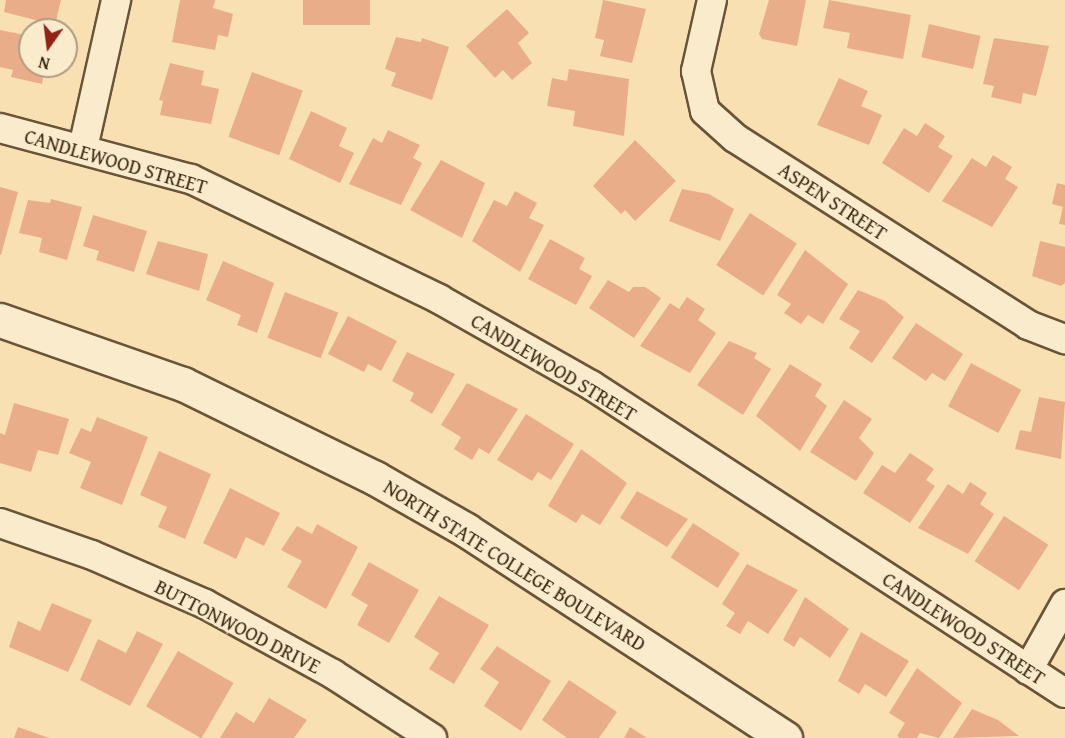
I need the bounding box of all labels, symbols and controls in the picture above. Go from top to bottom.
north arrow [18,18,78,78]
text: N [36,51,52,76]
street label: CANDLEWOOD STREET [22,123,210,199]
street label: ASPEN STREET [774,157,892,245]
street label: CANDLEWOOD STREET [467,308,641,426]
street label: NORTH STATE COLLEGE BOULEVARD [380,474,650,656]
street label: CANDLEWOOD STREET [878,566,1050,690]
street label: BUTTONWOOD DRIVE [151,574,325,678]

